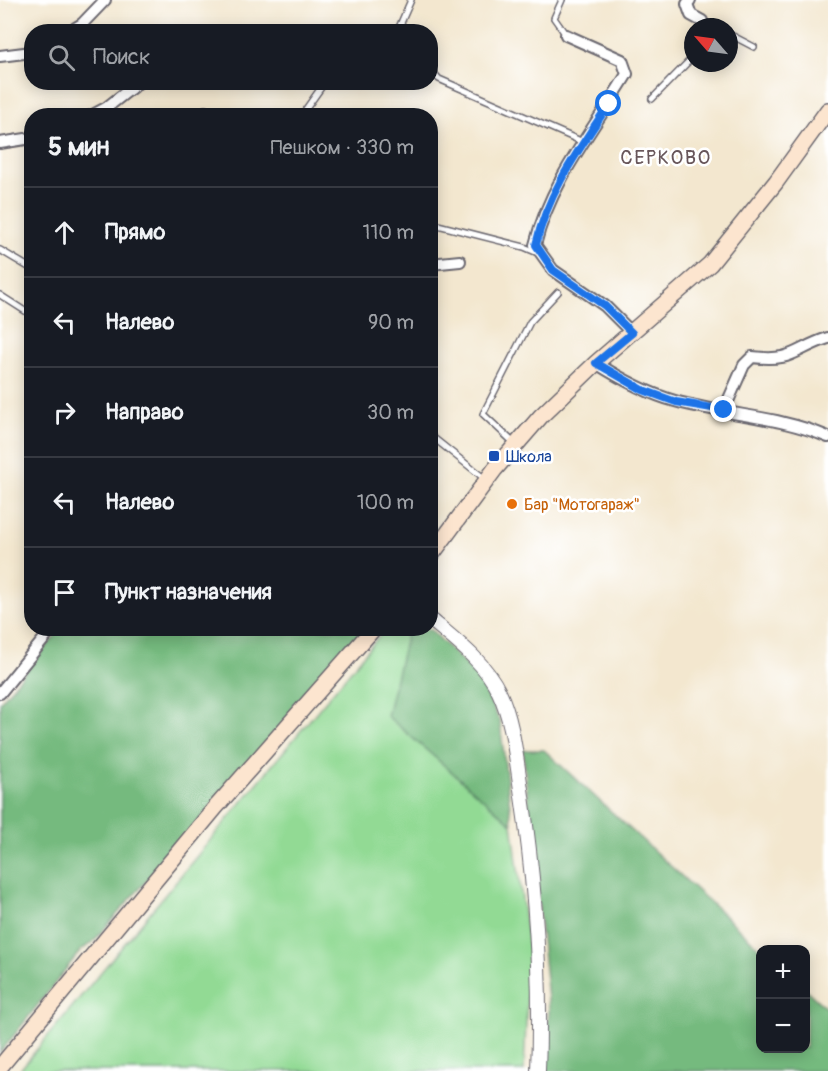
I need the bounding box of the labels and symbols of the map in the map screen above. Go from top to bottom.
north arrow [684,18,738,72]
route start [595,90,621,116]
district label: СЕРКОВО [620,145,712,170]
route end [710,396,736,422]
place label: Школа [506,447,552,467]
marker: Школа [487,449,501,463]
place label: Бар "Мотогараж" [524,495,640,515]
marker: Бар "Мотогараж" [505,497,519,511]

